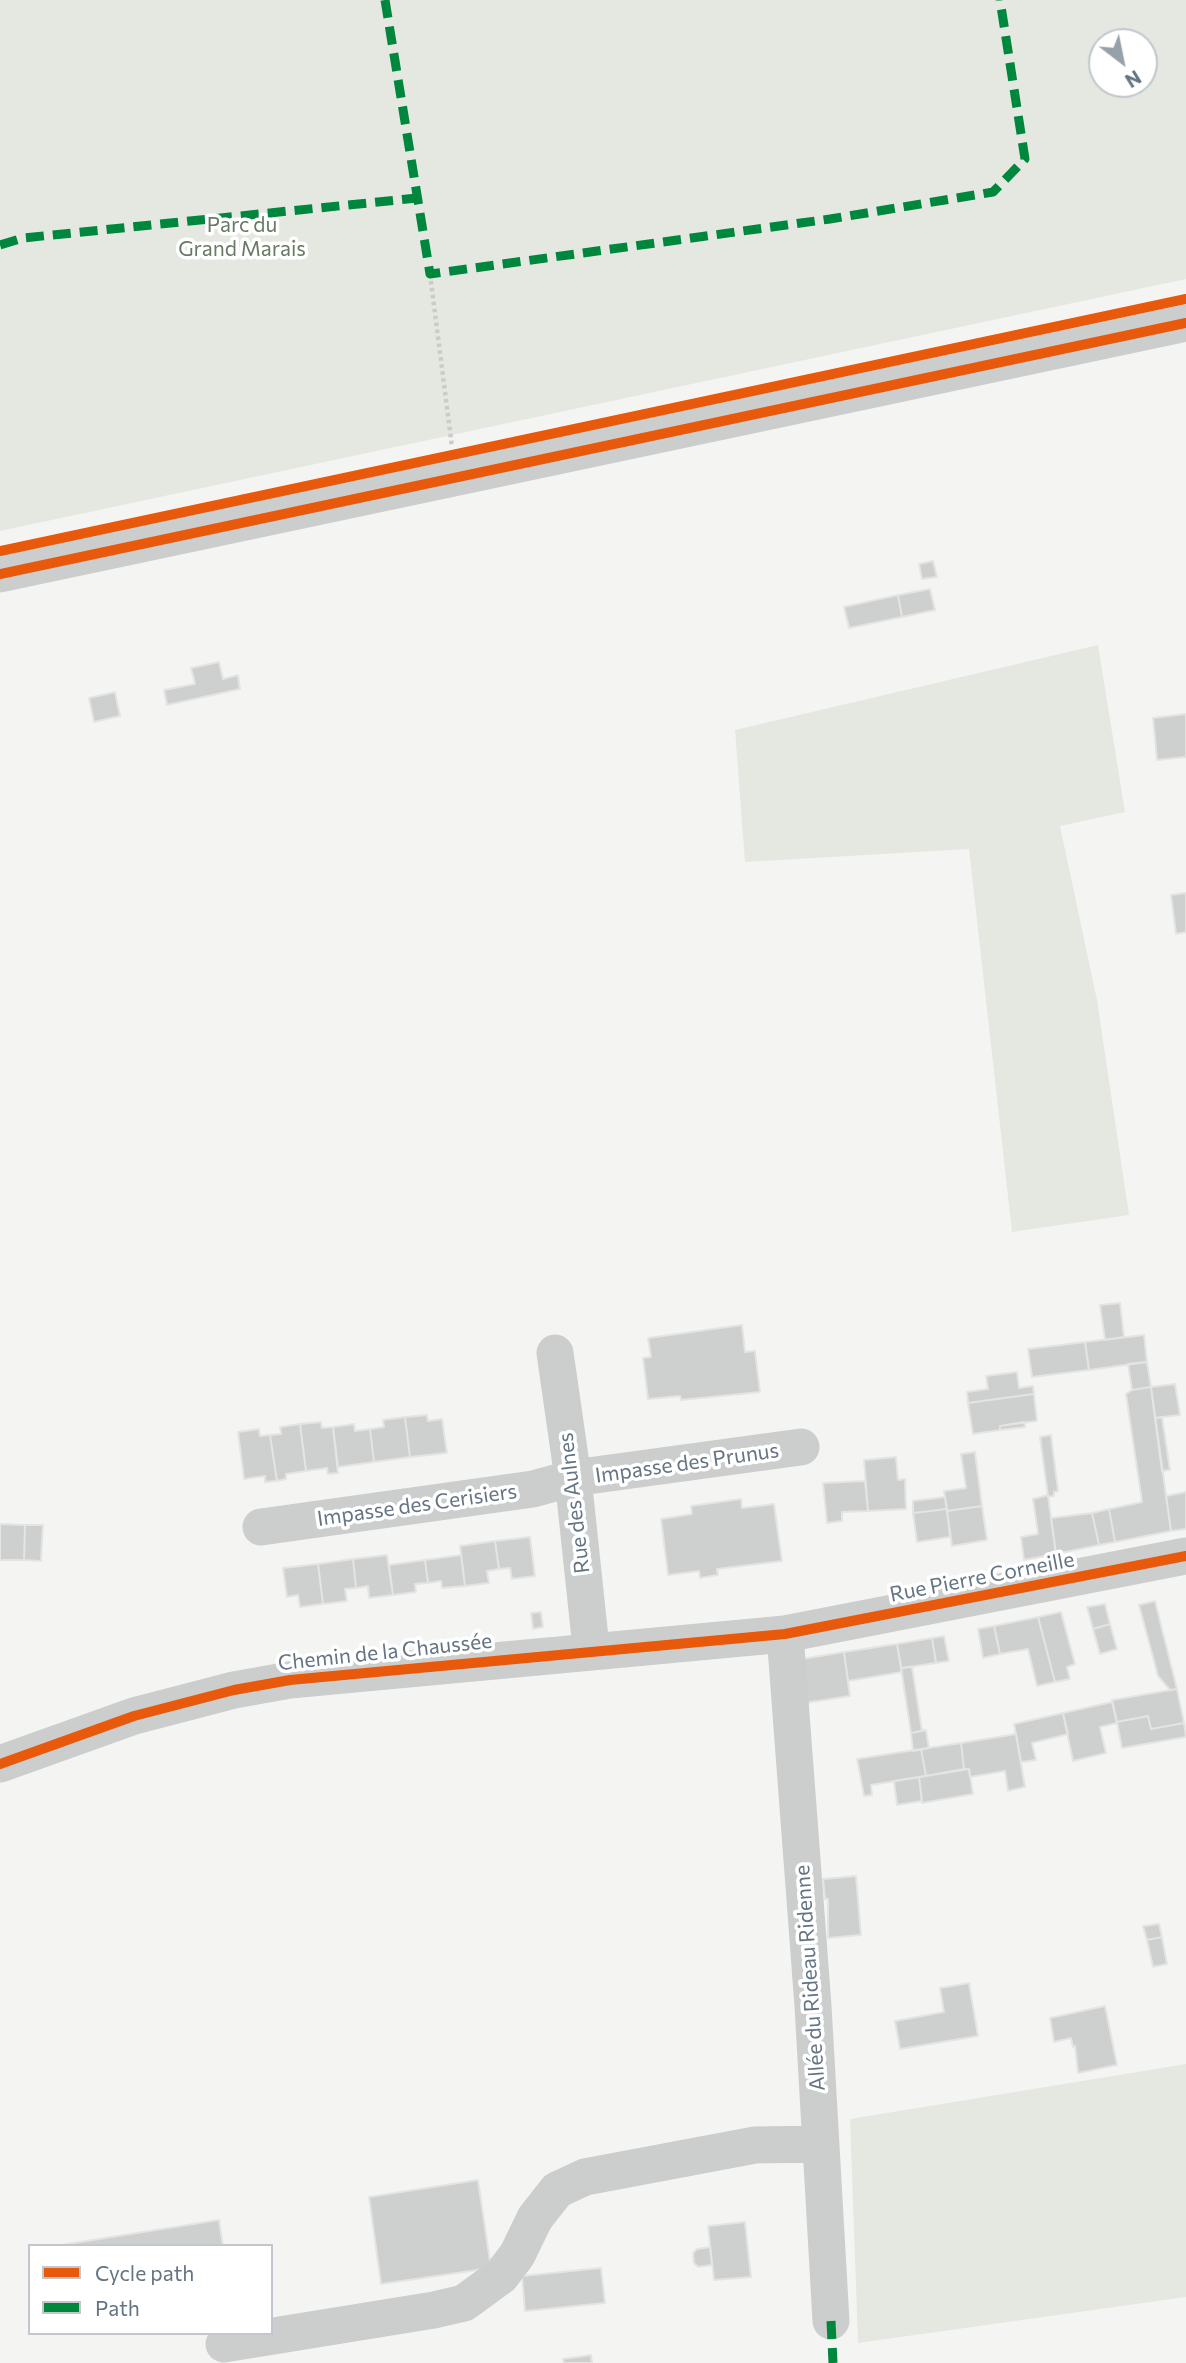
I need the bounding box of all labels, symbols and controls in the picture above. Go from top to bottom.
north arrow [1088,28,1158,98]
text: N [1121,66,1145,93]
park label: Parc du Grand Marais [178,212,306,262]
street label: Rue des Aulnes [553,1431,595,1575]
street label: Impasse des Prunus [594,1438,780,1488]
street label: Impasse des Cerisiers [316,1479,518,1531]
street label: Rue Pierre Corneille [888,1547,1076,1607]
street label: Chemin de la Chaussée [277,1628,493,1676]
street label: Allée du Rideau Ridenne [790,1864,830,2092]
legend [28,2244,273,2335]
text: Cycle path [95,2260,194,2285]
text: Path [95,2295,140,2320]

